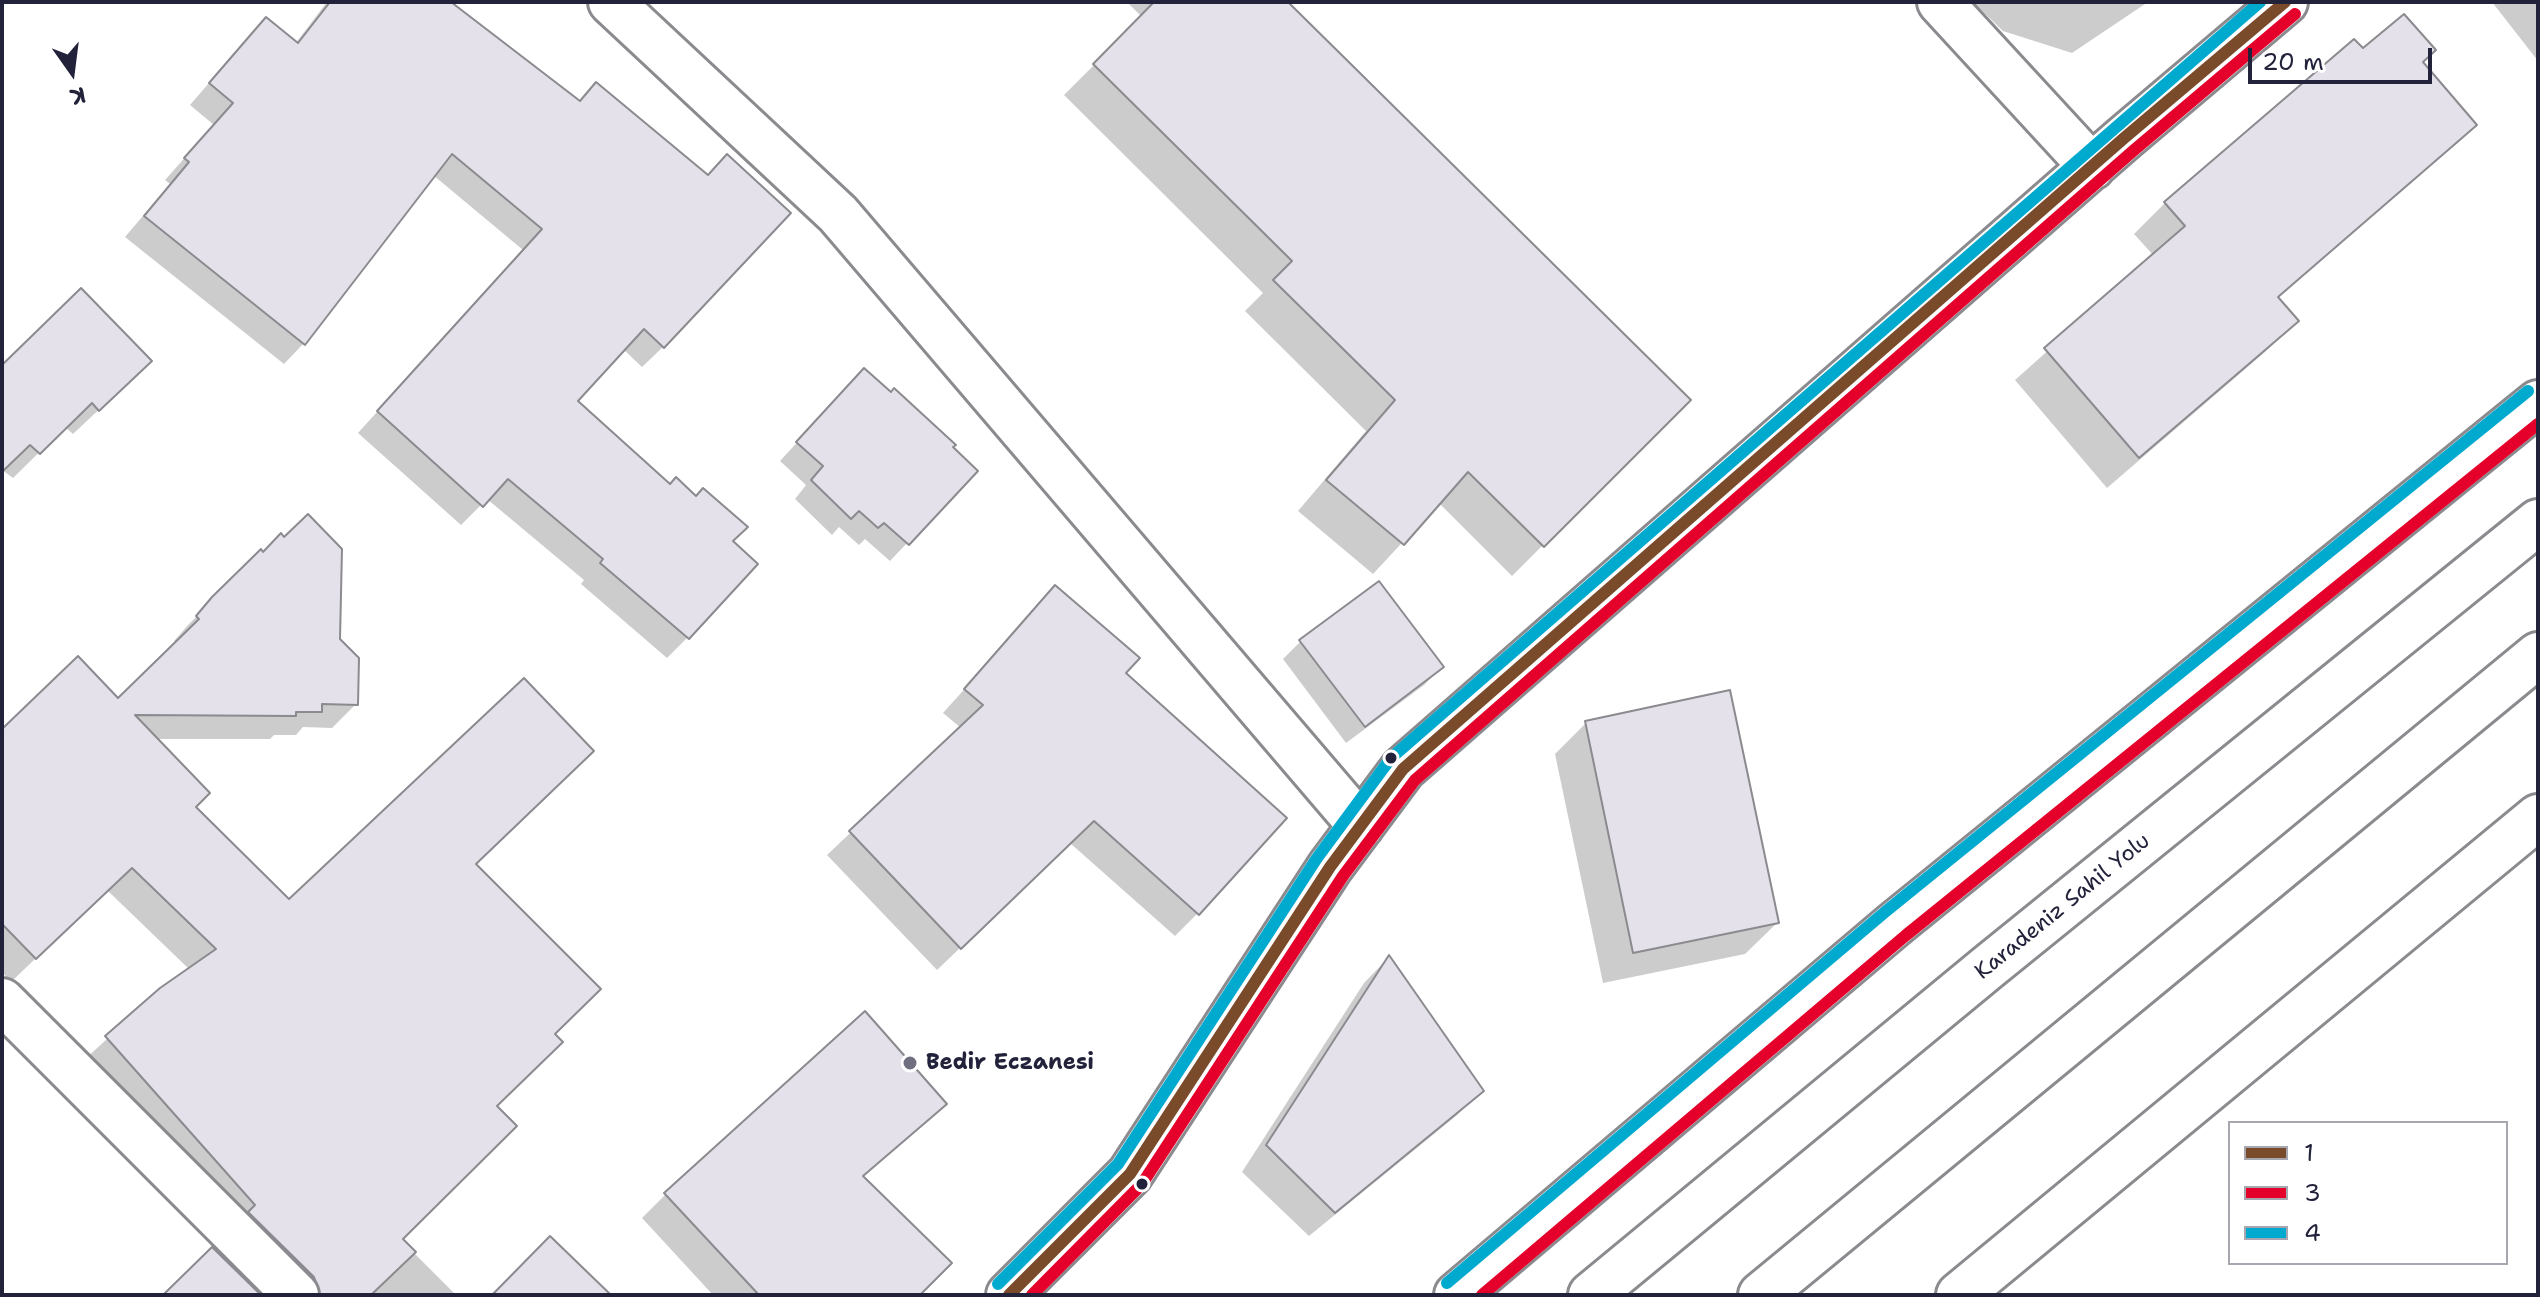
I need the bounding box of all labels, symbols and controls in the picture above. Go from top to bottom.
north arrow [32,32,112,112]
scale bar [2252,32,2436,82]
text: 20 m [2262,46,2324,78]
text: K [67,80,89,112]
unlabelled marker [1383,750,1399,766]
street label: Karadeniz Sahil Yolu [1970,828,2156,986]
place label: Bedir Eczanesi [926,1050,1094,1076]
marker: Bedir Eczanesi [901,1054,919,1072]
legend [2228,1121,2508,1265]
text: 1 [2304,1137,2314,1169]
unlabelled marker [1134,1176,1150,1192]
text: 3 [2304,1177,2321,1209]
text: 4 [2304,1217,2321,1249]

